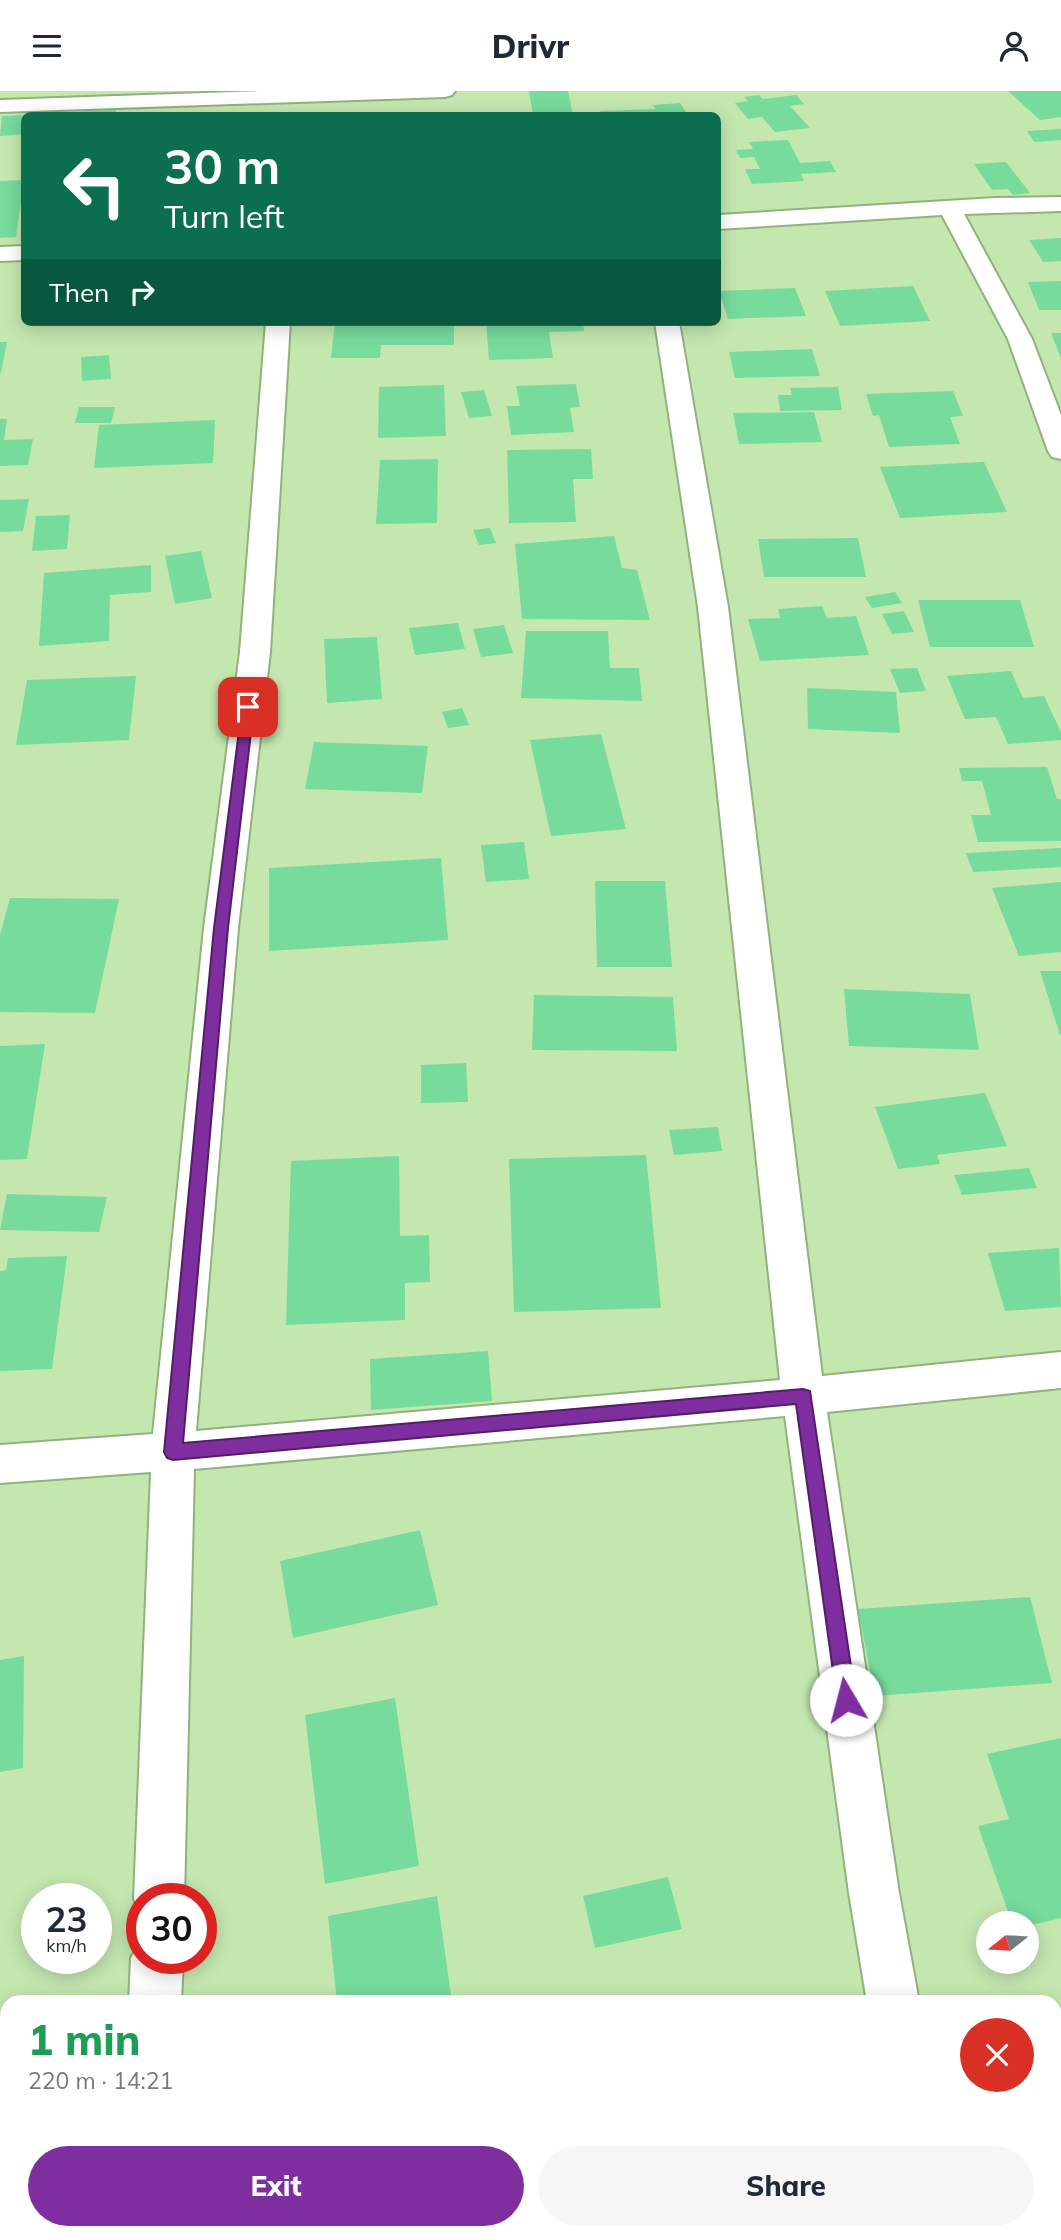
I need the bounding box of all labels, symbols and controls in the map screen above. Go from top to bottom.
text: Drivr [492,26,569,66]
icon: menu [28,27,66,65]
icon: person [995,27,1033,65]
text: 30 m [164,135,280,196]
icon: left [49,140,140,231]
text: Turn left [164,196,284,236]
icon: right [123,273,161,311]
text: Then [49,276,109,309]
pin [218,677,278,737]
icon: arrive [229,688,267,726]
position arrow [809,1663,883,1737]
speed limit sign: 30 [126,1883,217,1974]
text: 23 [45,1897,88,1941]
north arrow [976,1911,1040,1974]
map controls [976,1911,1039,1974]
text: km/h [46,1934,87,1957]
text: 1 min [28,2013,141,2066]
button: close [960,2018,1034,2092]
text: 220 m · 14:21 [28,2066,173,2095]
button: Exit [28,2146,524,2226]
button: Share [538,2146,1034,2226]

